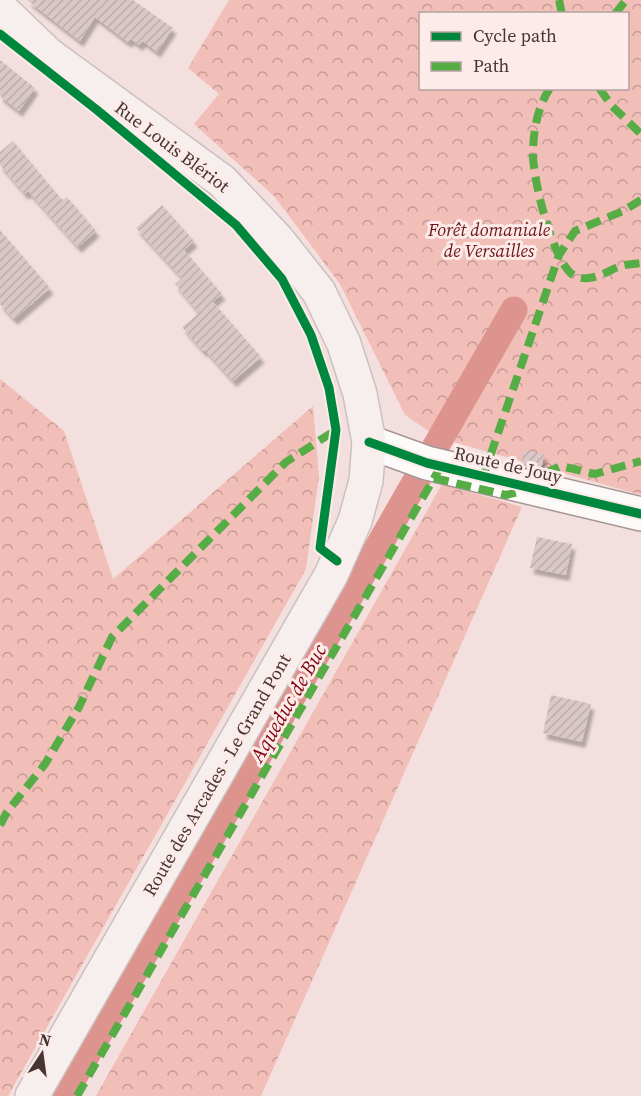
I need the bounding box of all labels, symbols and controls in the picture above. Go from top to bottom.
legend [419,12,629,90]
text: Cycle path [473,23,557,48]
text: Path [473,53,510,78]
street label: Rue Louis Blériot [110,95,235,198]
park label: Forêt domaniale de Versailles [427,217,551,263]
street label: Route de Jouy [452,440,565,489]
water label: Aqueduc de Buc [242,638,334,768]
street label: Route des Arcades - Le Grand Pont [137,649,296,900]
north arrow [12,1024,72,1084]
text: N [37,1027,54,1051]

